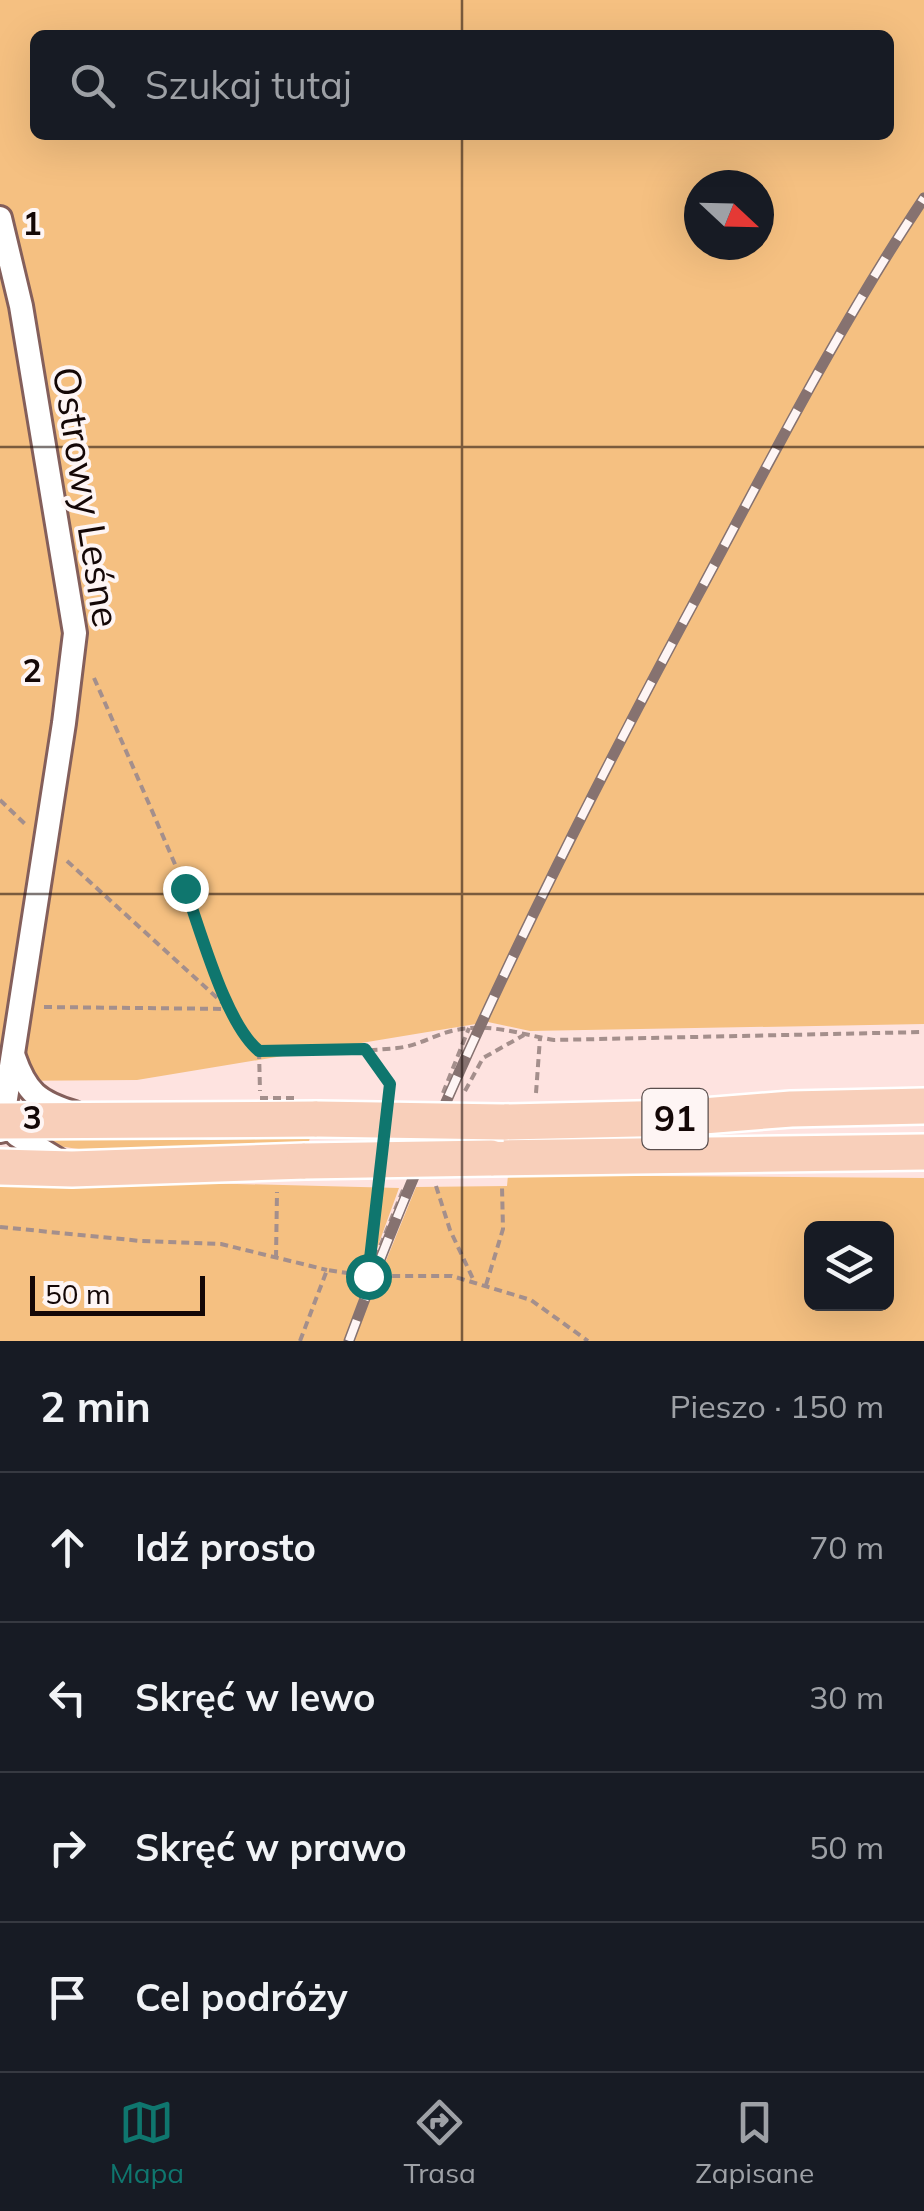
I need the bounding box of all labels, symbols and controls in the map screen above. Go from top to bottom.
search box [30,30,894,140]
icon: search [65,58,120,113]
text: Szukaj tutaj [145,61,352,109]
north arrow [684,170,774,260]
text: 1 [22,203,42,243]
street label: Ostrowy Leśne [43,363,131,630]
text: 2 [22,650,42,690]
route end [163,866,209,912]
road number: 91 [642,1089,708,1149]
text: 3 [22,1097,42,1137]
map controls [804,1221,894,1311]
button: layers [804,1221,894,1311]
route start [346,1254,392,1300]
scale bar [30,1271,205,1316]
text: 50 m [45,1276,111,1311]
text: 2 min [40,1380,151,1433]
text: Pieszo · 150 m [670,1386,884,1426]
icon: ahead [40,1520,95,1575]
text: Idź prosto [135,1523,316,1571]
text: 70 m [809,1527,884,1567]
icon: left [40,1670,95,1725]
text: Skręć w lewo [135,1673,376,1721]
text: 30 m [809,1677,884,1717]
icon: right [40,1820,95,1875]
text: Skręć w prawo [135,1823,407,1871]
text: 50 m [809,1827,884,1867]
icon: arrive [40,1970,95,2025]
text: Cel podróży [135,1973,348,2021]
tab: Mapa [110,2095,184,2190]
tab: Trasa [404,2095,476,2190]
tab: Zapisane [695,2095,814,2190]

